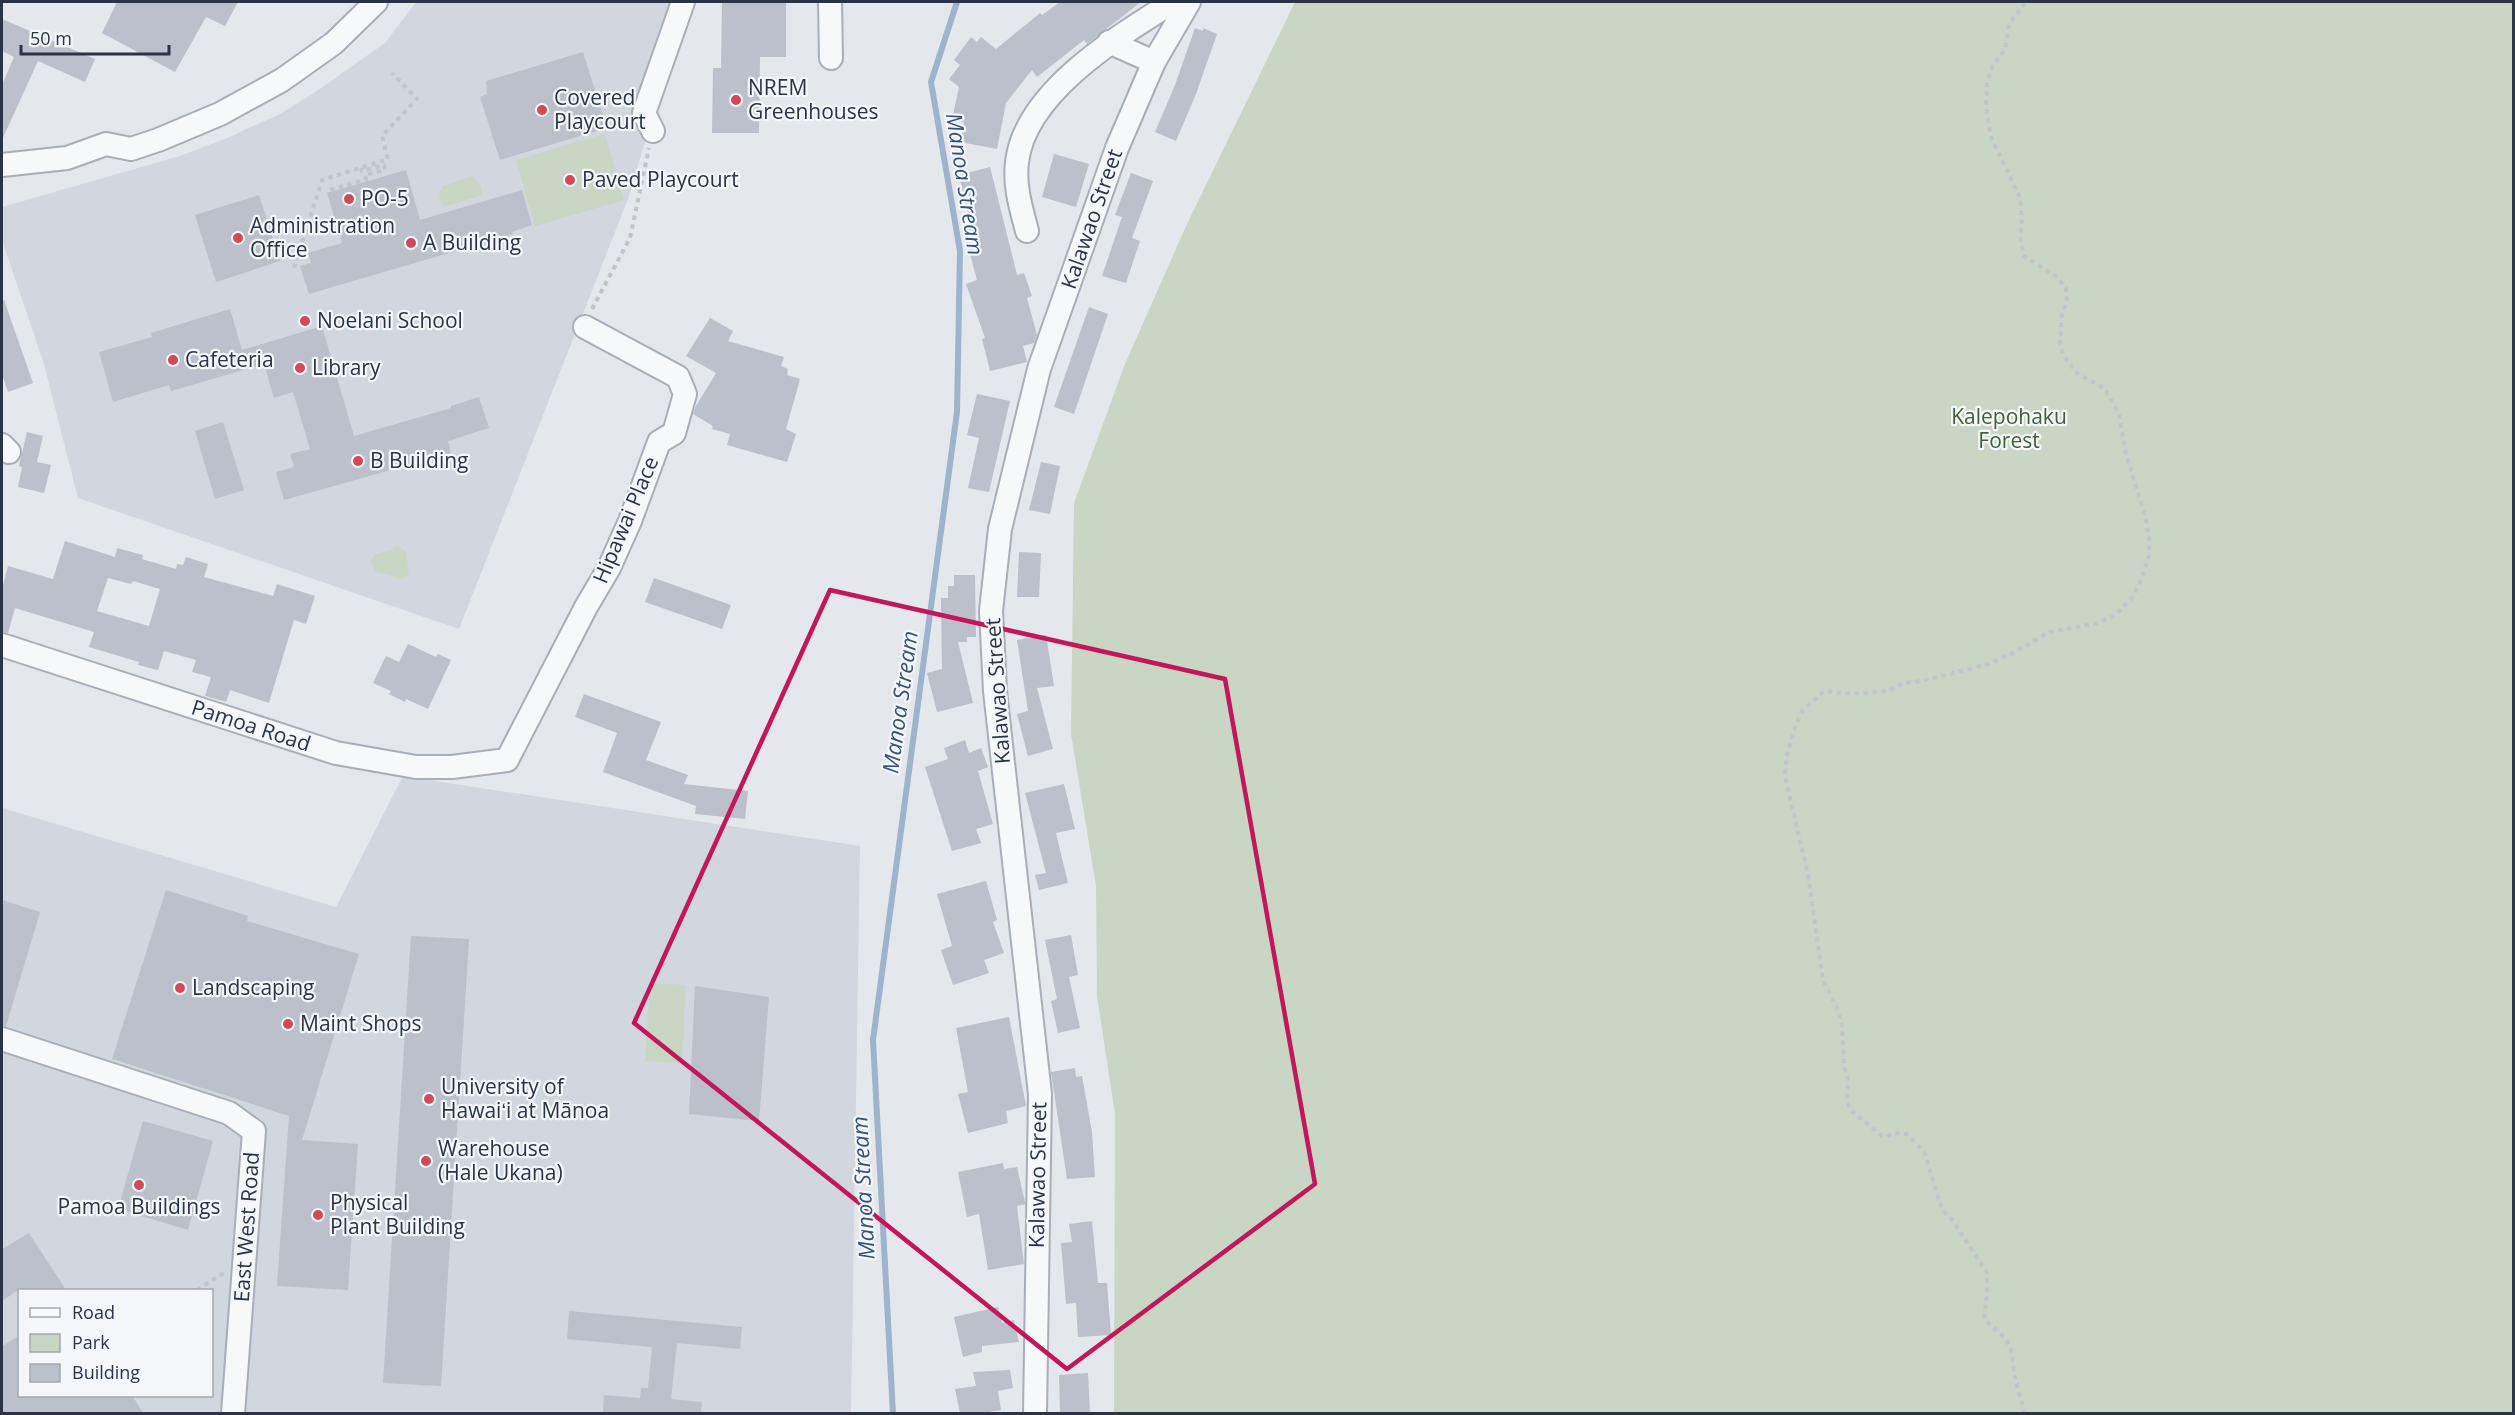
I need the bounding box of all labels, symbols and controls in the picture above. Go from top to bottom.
scale bar [21,18,170,56]
text: 50 m [30,26,72,50]
place label: NREM Greenhouses [748,73,879,125]
place label: Covered Playcourt [554,83,646,135]
marker: NREM Greenhouses [729,93,743,107]
marker: Covered Playcourt [535,103,549,117]
water label: Manoa Stream [940,111,992,257]
street label: Kalawao Street [1054,145,1128,292]
place label: Paved Playcourt [582,165,739,193]
marker: Paved Playcourt [563,173,577,187]
place label: PO-5 [361,184,409,212]
marker: PO-5 [342,192,356,206]
place label: Administration Office [250,211,395,263]
place label: A Building [423,228,521,256]
marker: Administration Office [231,231,245,245]
marker: A Building [404,236,418,250]
place label: Noelani School [317,306,463,334]
marker: Noelani School [298,314,312,328]
place label: Cafeteria [185,345,274,373]
marker: Cafeteria [166,353,180,367]
place label: Library [312,353,381,381]
marker: Library [293,361,307,375]
park label: Kalepohaku Forest [1951,402,2067,454]
place label: B Building [370,446,469,474]
street label: Hipawai Place [586,452,664,587]
marker: B Building [351,454,365,468]
street label: Kalawao Street [978,617,1016,765]
water label: Manoa Stream [874,629,924,775]
street label: Pamoa Road [188,693,314,757]
place label: Landscaping [192,973,315,1001]
marker: Landscaping [173,981,187,995]
place label: Maint Shops [300,1009,422,1037]
marker: Maint Shops [281,1017,295,1031]
place label: University of Hawaiʻi at Mānoa [441,1072,609,1124]
marker: University of Hawaiʻi at Mānoa [422,1092,436,1106]
street label: Kalawao Street [1022,1102,1052,1248]
water label: Manoa Stream [843,1116,881,1261]
place label: Warehouse (Hale Ukana) [438,1134,563,1186]
street label: East West Road [227,1151,265,1303]
marker: Warehouse (Hale Ukana) [419,1154,433,1168]
marker: Pamoa Buildings [132,1178,146,1192]
place label: Physical Plant Building [330,1188,465,1240]
place label: Pamoa Buildings [58,1192,221,1220]
marker: Physical Plant Building [311,1208,325,1222]
legend [18,1289,213,1397]
text: Road [72,1300,115,1324]
text: Park [72,1330,110,1354]
text: Building [72,1360,140,1384]

